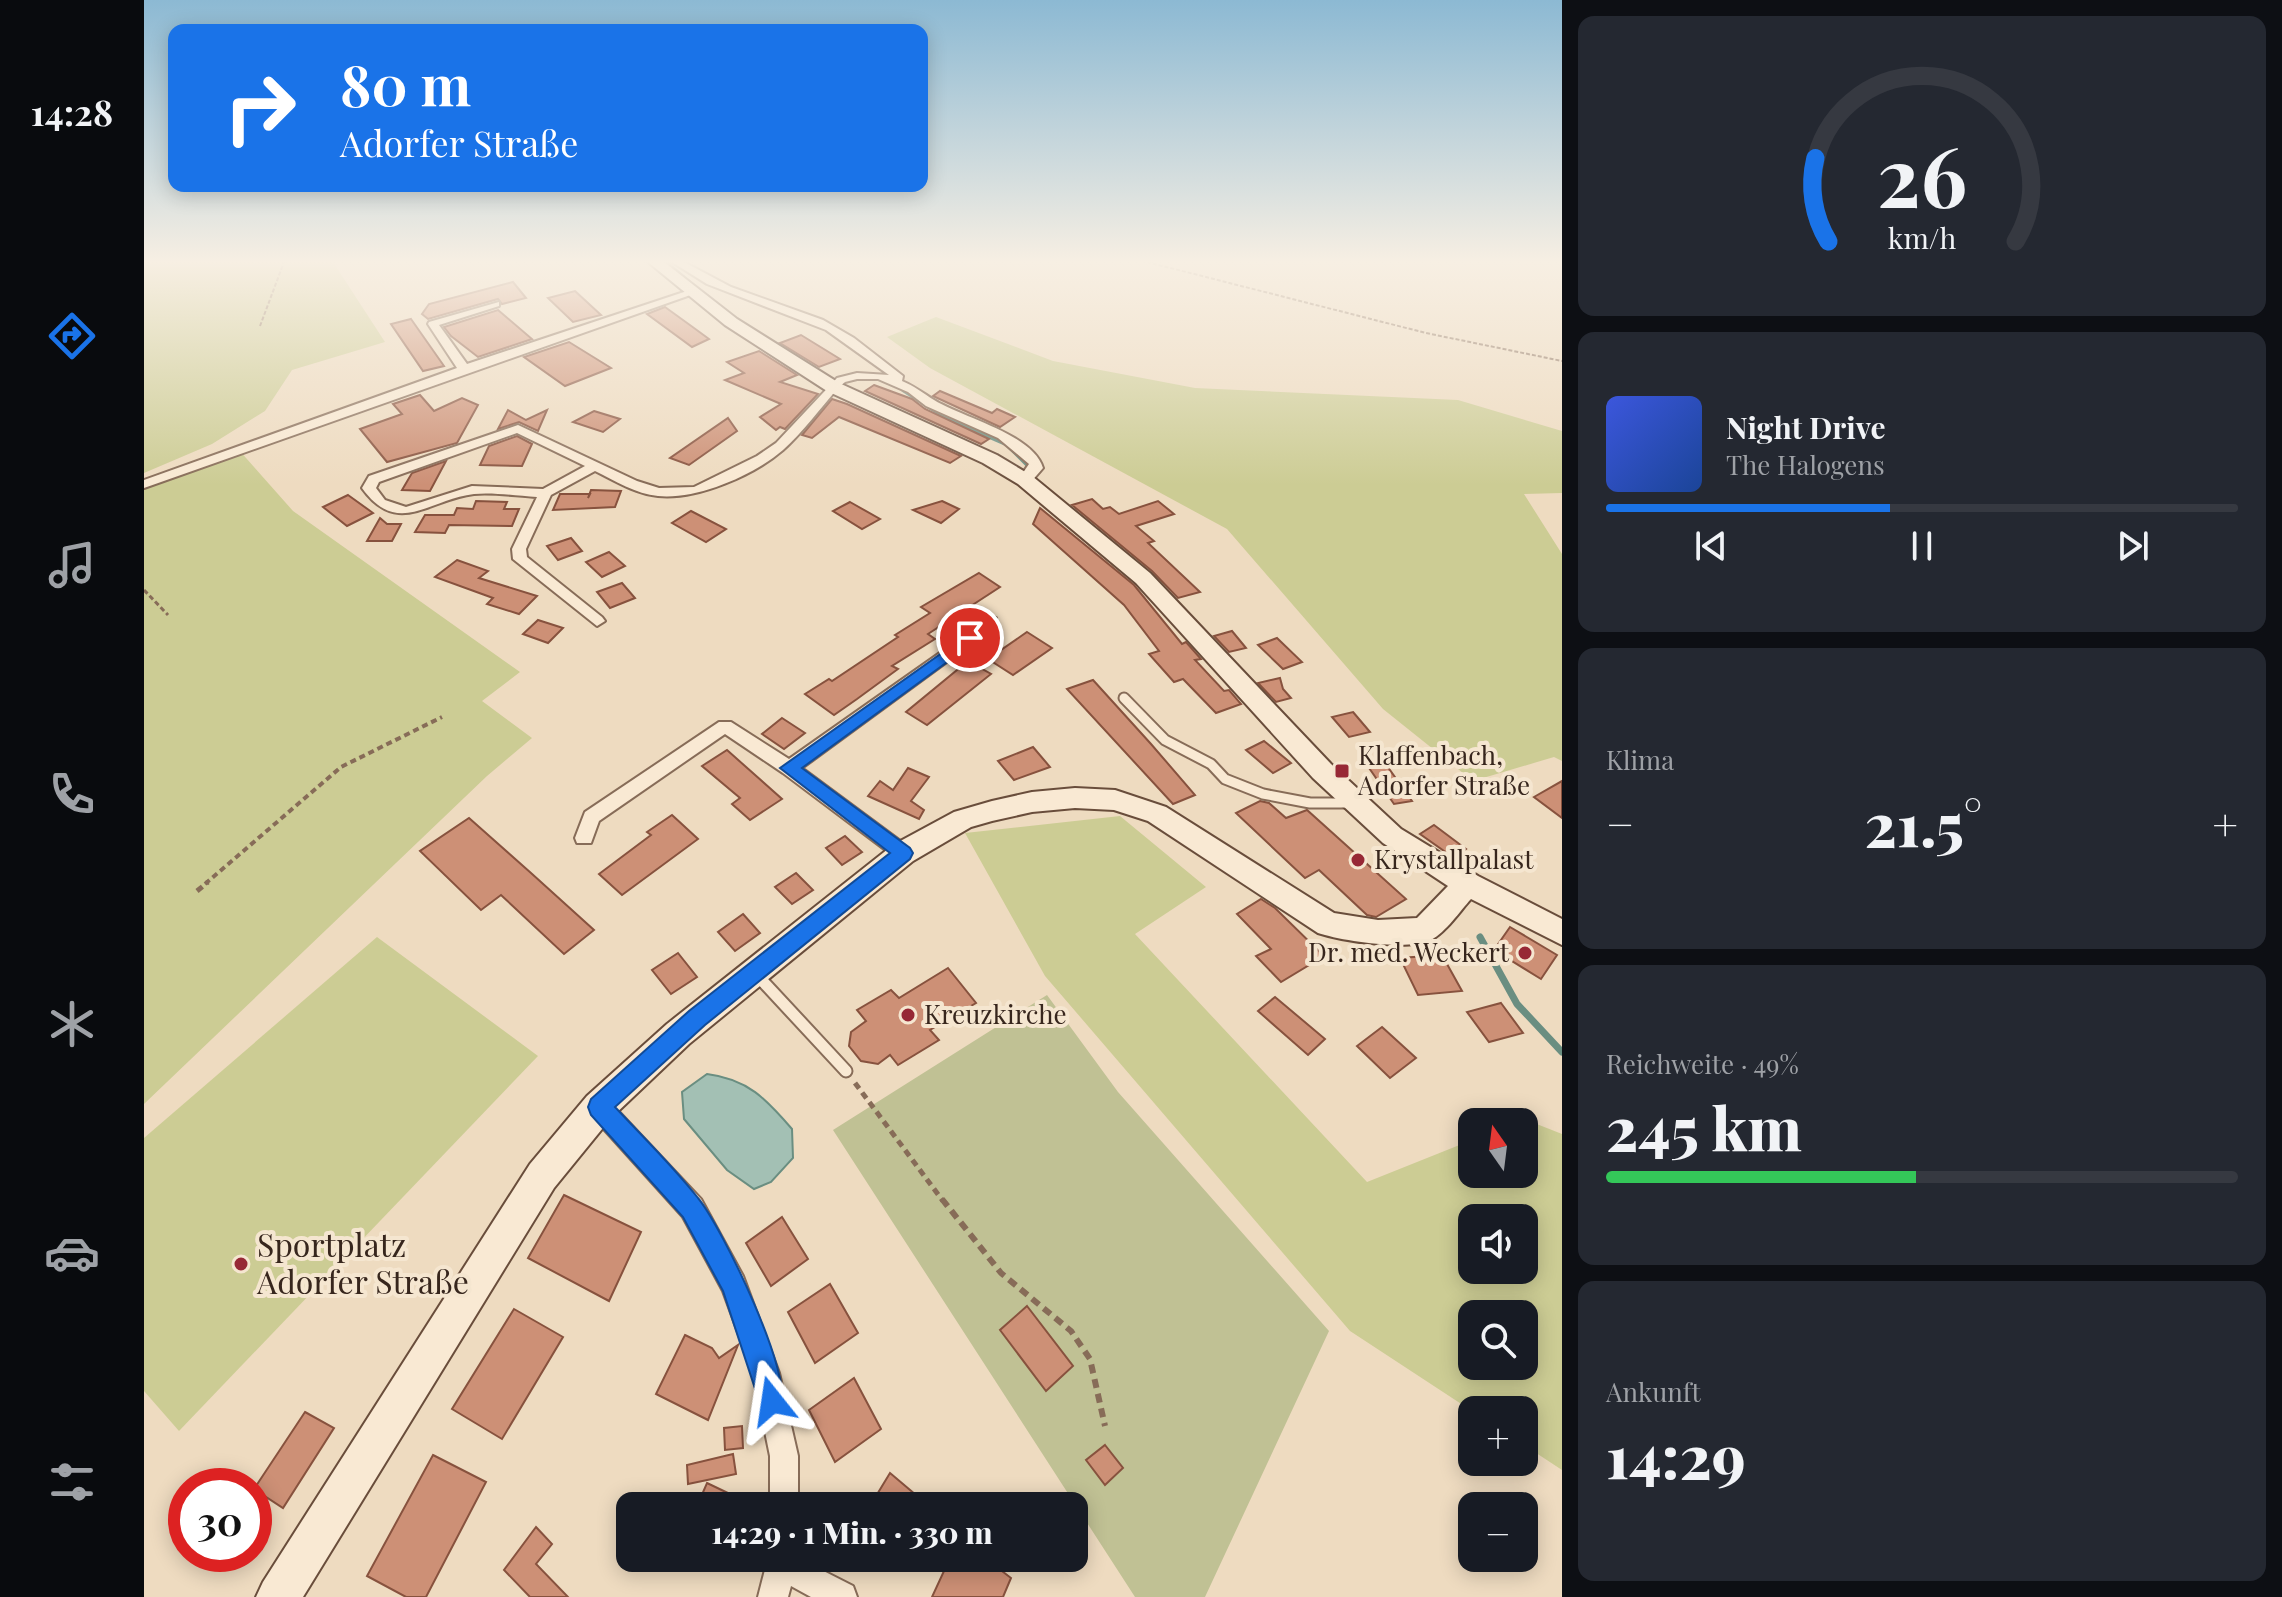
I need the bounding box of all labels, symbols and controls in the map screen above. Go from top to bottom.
text: 80 m [340,46,471,121]
icon: right [208,56,312,160]
text: 14:28 [31,87,113,135]
text: Adorfer Straße [340,118,578,166]
text: 26 [1877,118,1967,229]
text: km/h [1888,218,1956,256]
icon: directions [44,308,100,364]
text: Night Drive [1726,407,1886,447]
text: The Halogens [1726,447,1885,482]
icon: previous [1689,524,1733,568]
icon: pause [1900,524,1944,568]
icon: next [2111,524,2155,568]
icon: music [44,537,100,593]
pin [936,604,1004,672]
icon: arrive [948,616,992,660]
place label: Klaffenbach, Adorfer Straße [1357,737,1530,802]
text: Klima [1606,742,1674,777]
marker: Klaffenbach, Adorfer Straße [1333,762,1351,780]
icon: phone [44,766,100,822]
text: 21.5° [1865,782,1982,862]
text: − [1606,793,1634,852]
text: + [2212,793,2238,852]
place label: Krystallpalast [1374,841,1534,876]
marker: Krystallpalast [1349,851,1367,869]
place label: Dr. med. Weckert [1308,934,1510,969]
marker: Dr. med. Weckert [1516,944,1534,962]
icon: climate [44,996,100,1052]
place label: Kreuzkirche [924,996,1067,1031]
marker: Kreuzkirche [899,1006,917,1024]
text: Reichweite · 49% [1606,1046,1799,1081]
text: 245 km [1606,1086,1802,1166]
north arrow [1458,1108,1538,1188]
map controls [1458,1108,1538,1572]
button: sound [1458,1204,1538,1284]
place label: Sportplatz Adorfer Straße [256,1222,469,1302]
icon: car [44,1225,100,1281]
marker: Sportplatz Adorfer Straße [232,1255,250,1273]
button: search [1458,1300,1538,1380]
position arrow [730,1359,814,1443]
text: Ankunft [1606,1374,1701,1409]
button: + [1458,1396,1538,1476]
text: 14:29 [1606,1414,1746,1494]
icon: filters [44,1454,100,1510]
speed limit sign: 30 [168,1468,272,1572]
button: − [1458,1492,1538,1572]
text: 14:29 · 1 Min. · 330 m [711,1512,993,1552]

